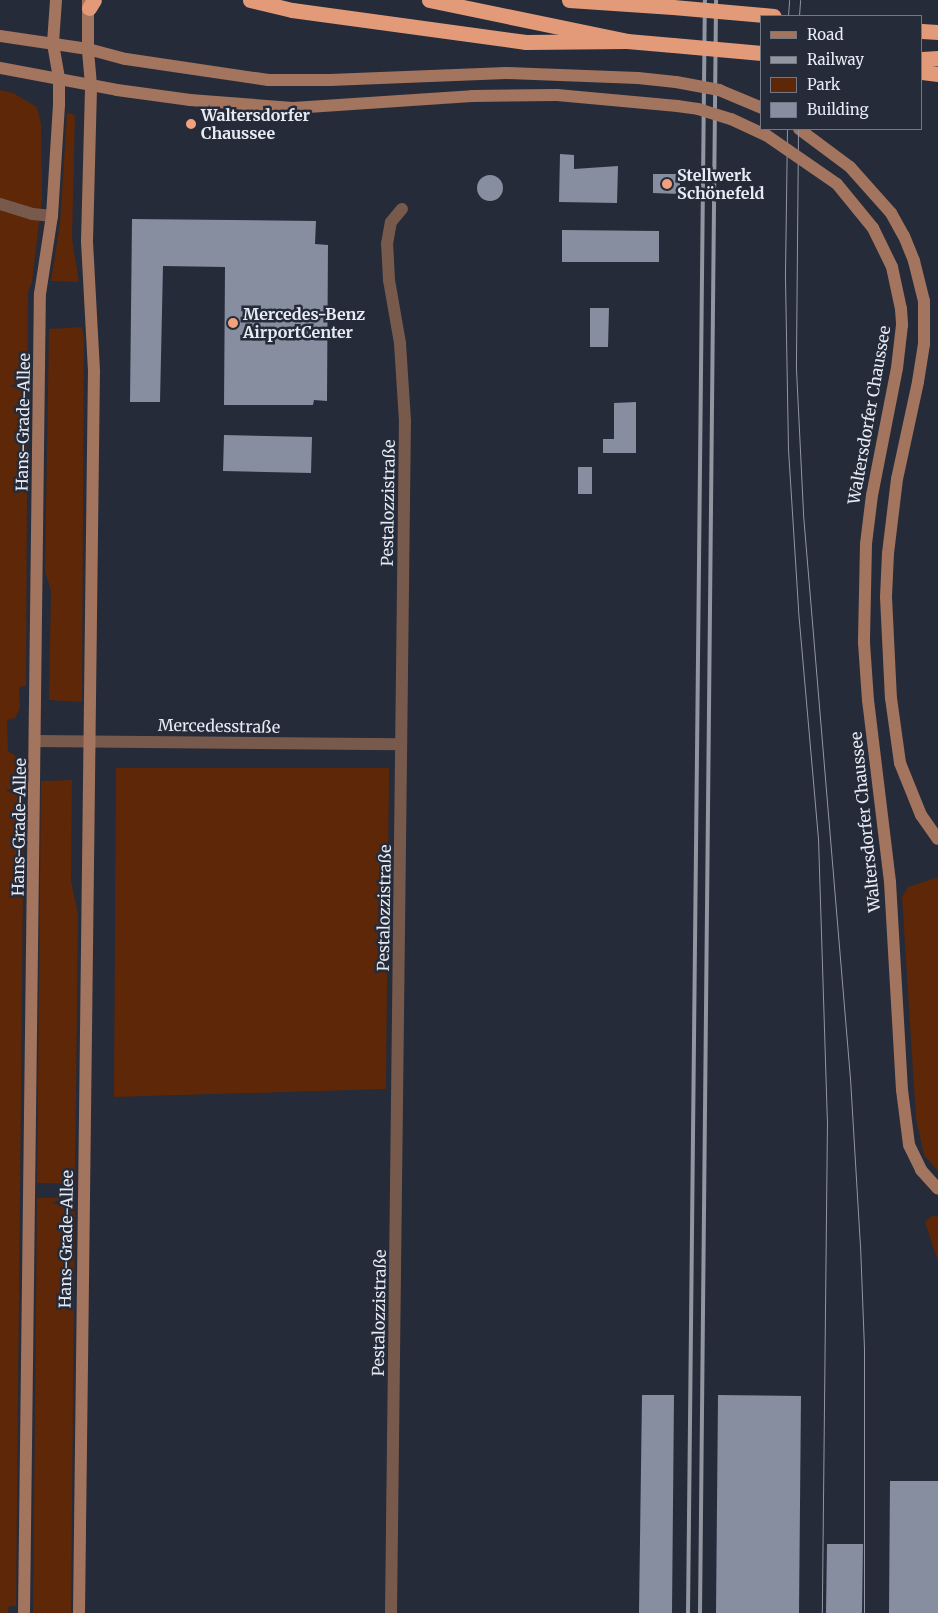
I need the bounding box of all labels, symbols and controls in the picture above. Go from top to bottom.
legend [760,15,923,130]
text: Road [807,25,843,44]
text: Railway [807,50,864,69]
text: Park [807,75,840,94]
text: Building [807,100,869,119]
place label: Waltersdorfer Chaussee [201,105,310,143]
marker: Waltersdorfer Chaussee [185,118,197,130]
place label: Stellwerk Schönefeld [677,165,764,203]
marker: Stellwerk Schönefeld [661,178,673,190]
place label: Mercedes-Benz AirportCenter [243,304,365,342]
marker: Mercedes-Benz AirportCenter [227,317,239,329]
street label: Waltersdorfer Chaussee [844,324,894,506]
street label: Hans-Grade-Allee [12,353,34,491]
street label: Pestalozzistraße [377,439,399,567]
street label: Mercedesstraße [158,715,280,737]
street label: Waltersdorfer Chaussee [846,731,884,913]
street label: Hans-Grade-Allee [8,758,30,896]
street label: Pestalozzistraße [373,844,395,972]
street label: Hans-Grade-Allee [55,1170,77,1308]
street label: Pestalozzistraße [368,1249,390,1377]

